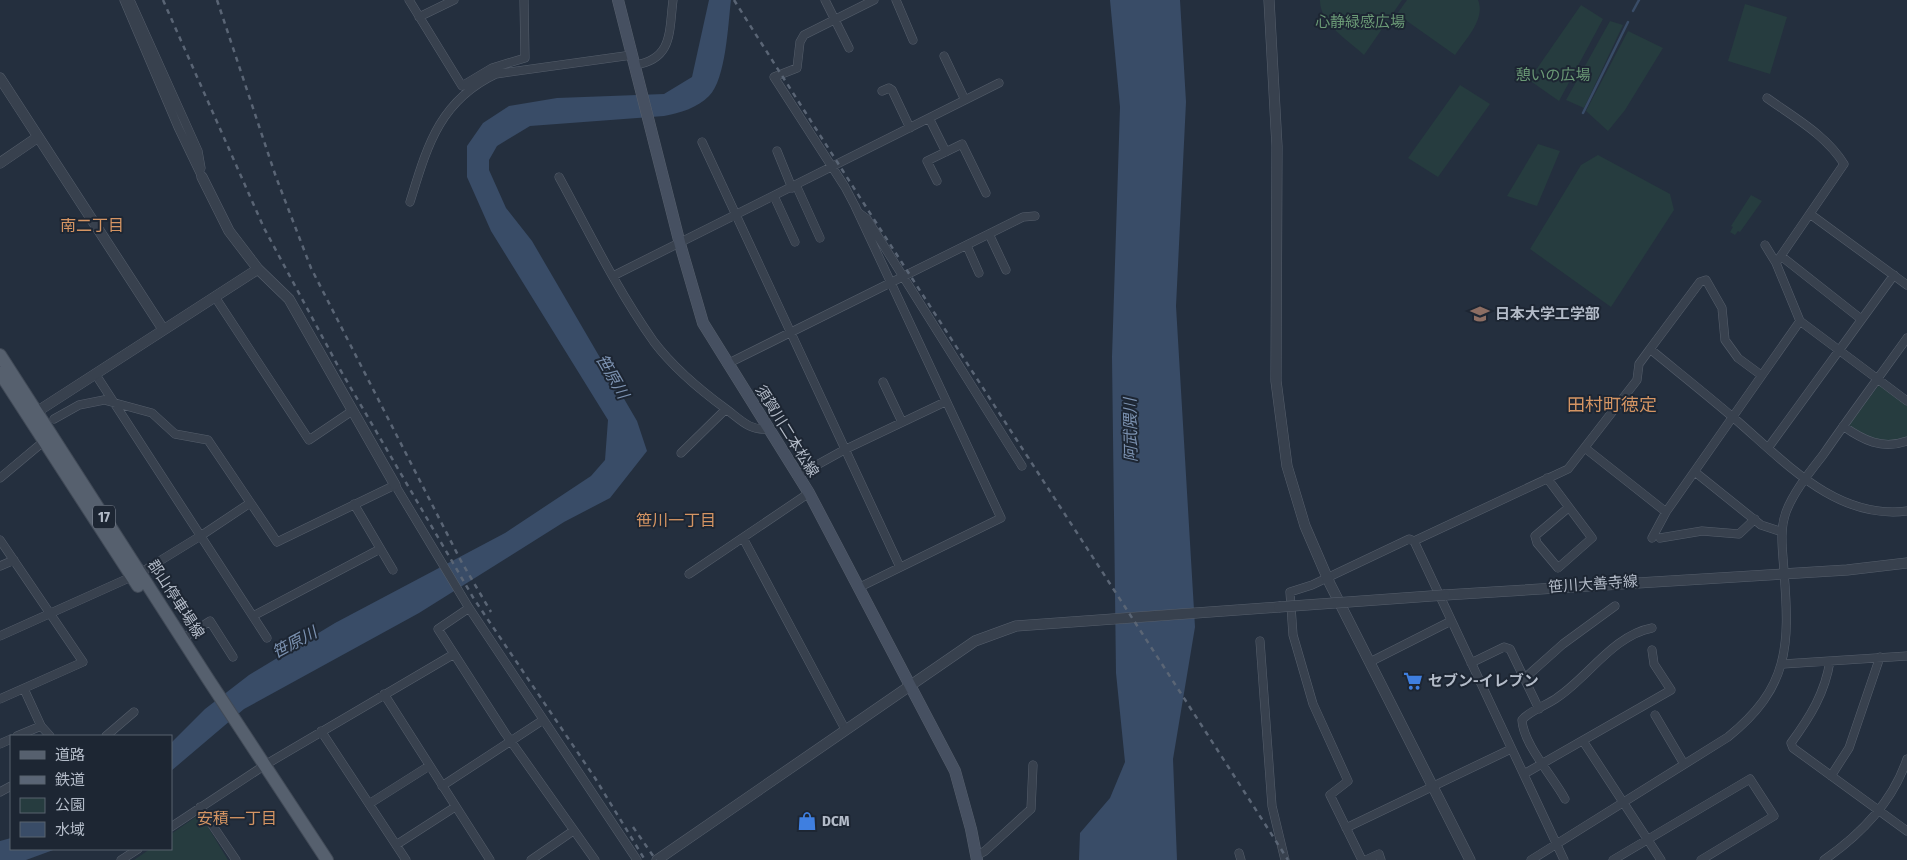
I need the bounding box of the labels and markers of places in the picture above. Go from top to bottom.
school or university icon: 日本大学工学部 [1469,303,1491,325]
place label: 日本大学工学部 [1495,305,1600,323]
supermarket icon: セブン-イレブン [1402,670,1424,692]
place label: セブン-イレブン [1428,672,1539,690]
shop icon: DCM [796,810,818,832]
place label: DCM [822,812,850,830]

